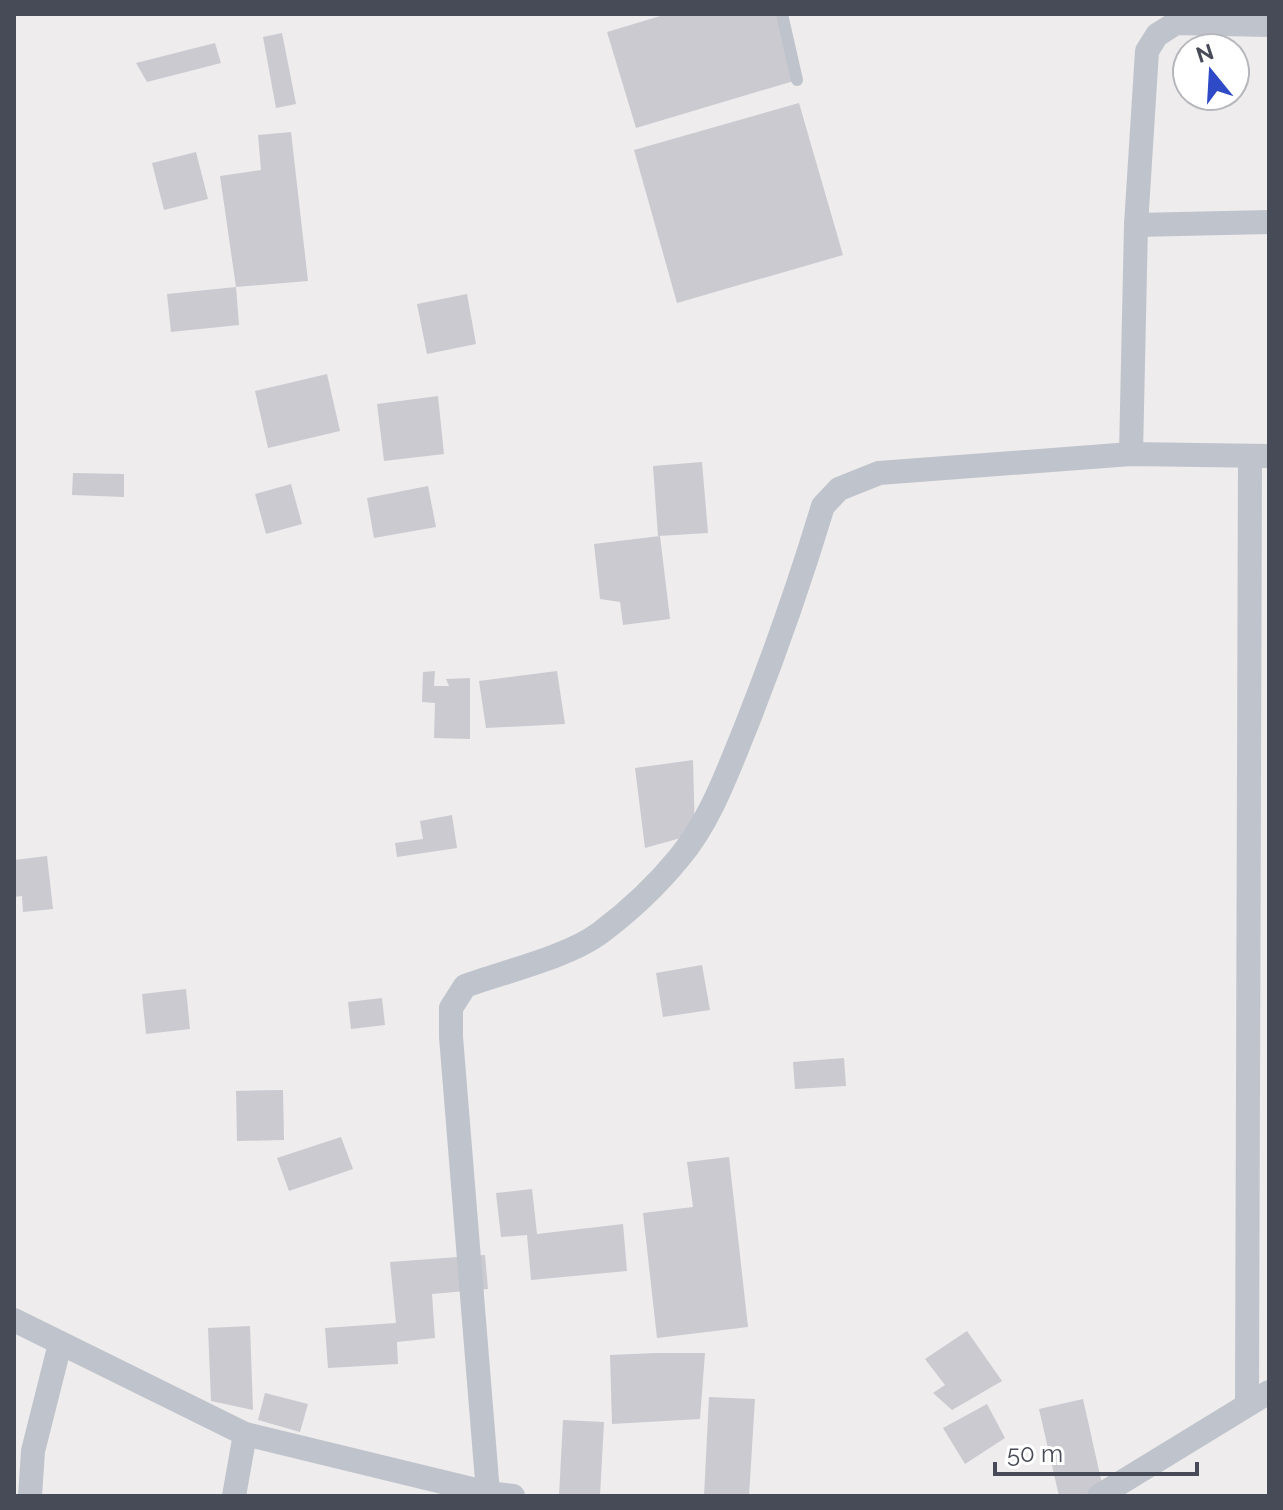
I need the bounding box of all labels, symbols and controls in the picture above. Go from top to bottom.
north arrow [1171,32,1251,112]
text: N [1193,38,1217,68]
scale bar [995,1426,1197,1476]
text: 50 m [1007,1439,1063,1468]

